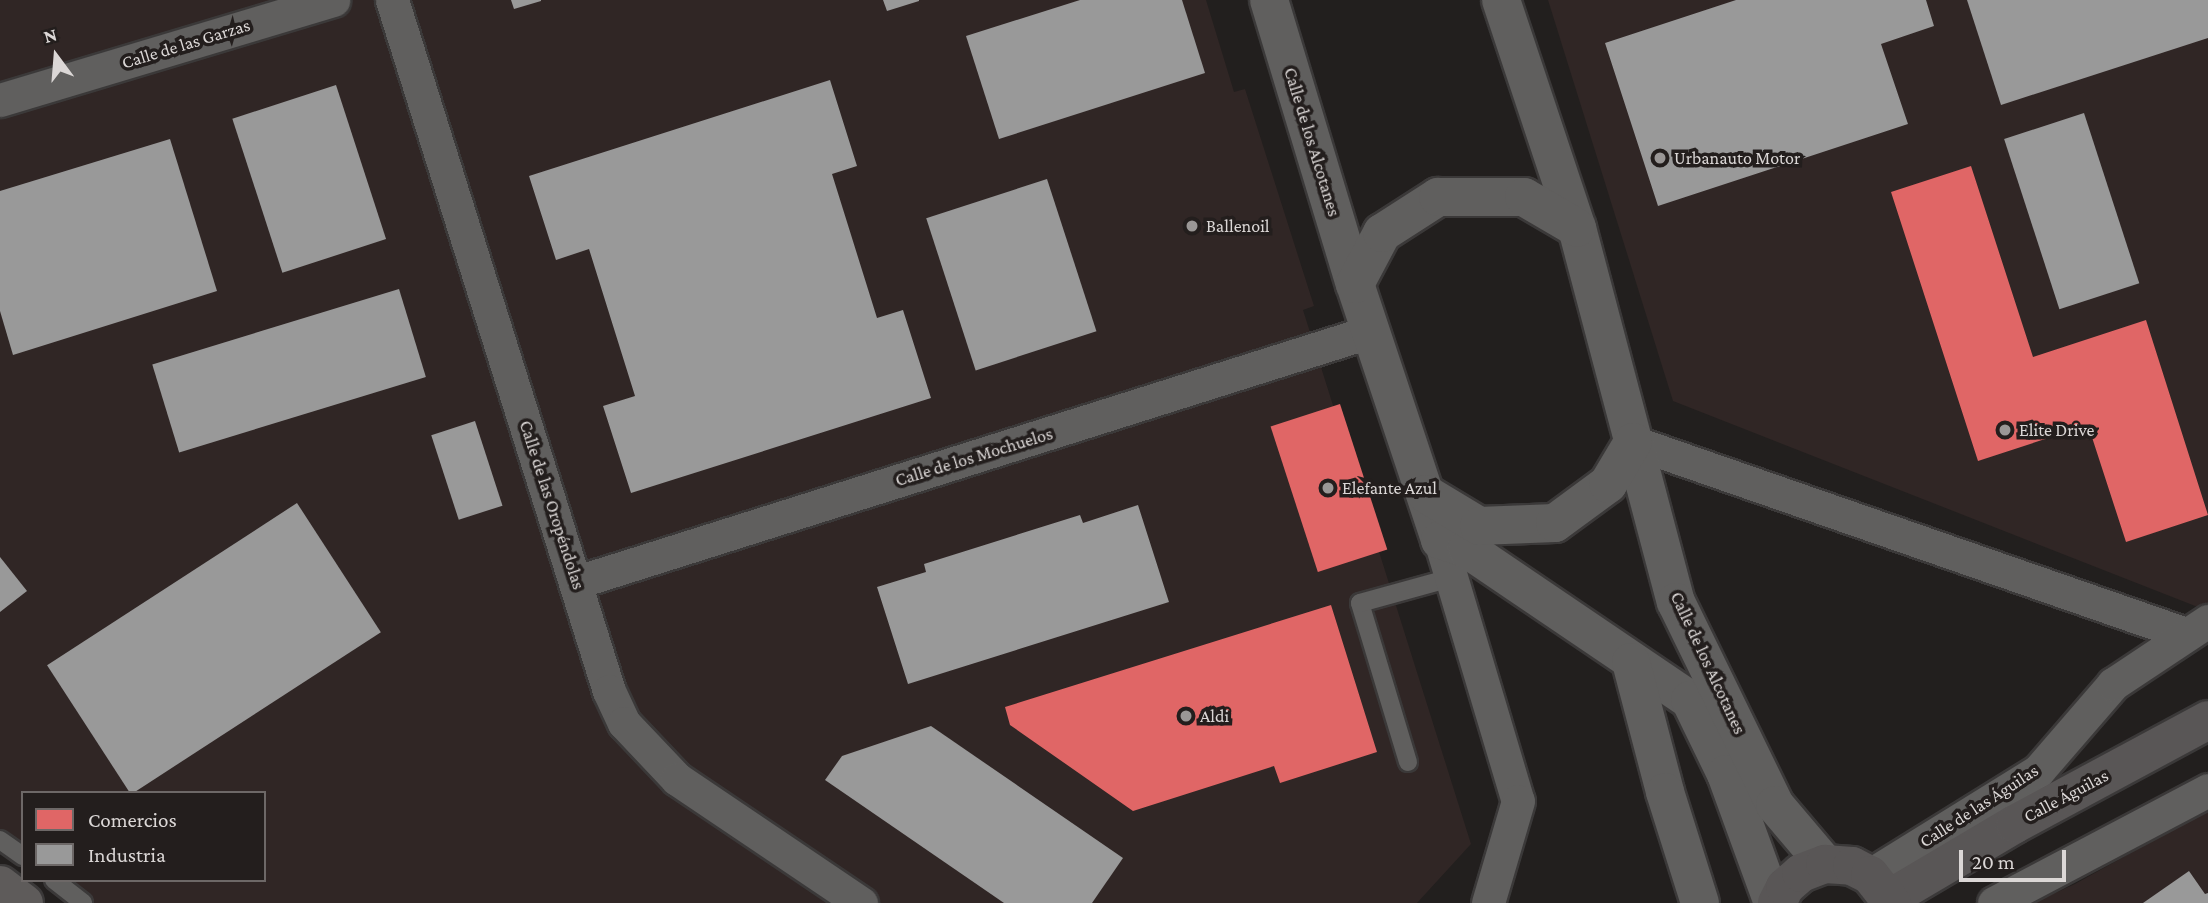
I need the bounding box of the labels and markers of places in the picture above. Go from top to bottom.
place label: Urbanauto Motor [1674,147,1800,169]
marker: Urbanauto Motor [1652,150,1668,166]
place label: Ballenoil [1206,215,1270,237]
marker: Ballenoil [1184,218,1200,234]
place label: Elite Drive [2019,419,2094,441]
marker: Elite Drive [1997,422,2013,438]
place label: Elefante Azul [1342,477,1437,499]
marker: Elefante Azul [1320,480,1336,496]
place label: Aldi [1200,705,1229,727]
marker: Aldi [1178,708,1194,724]

